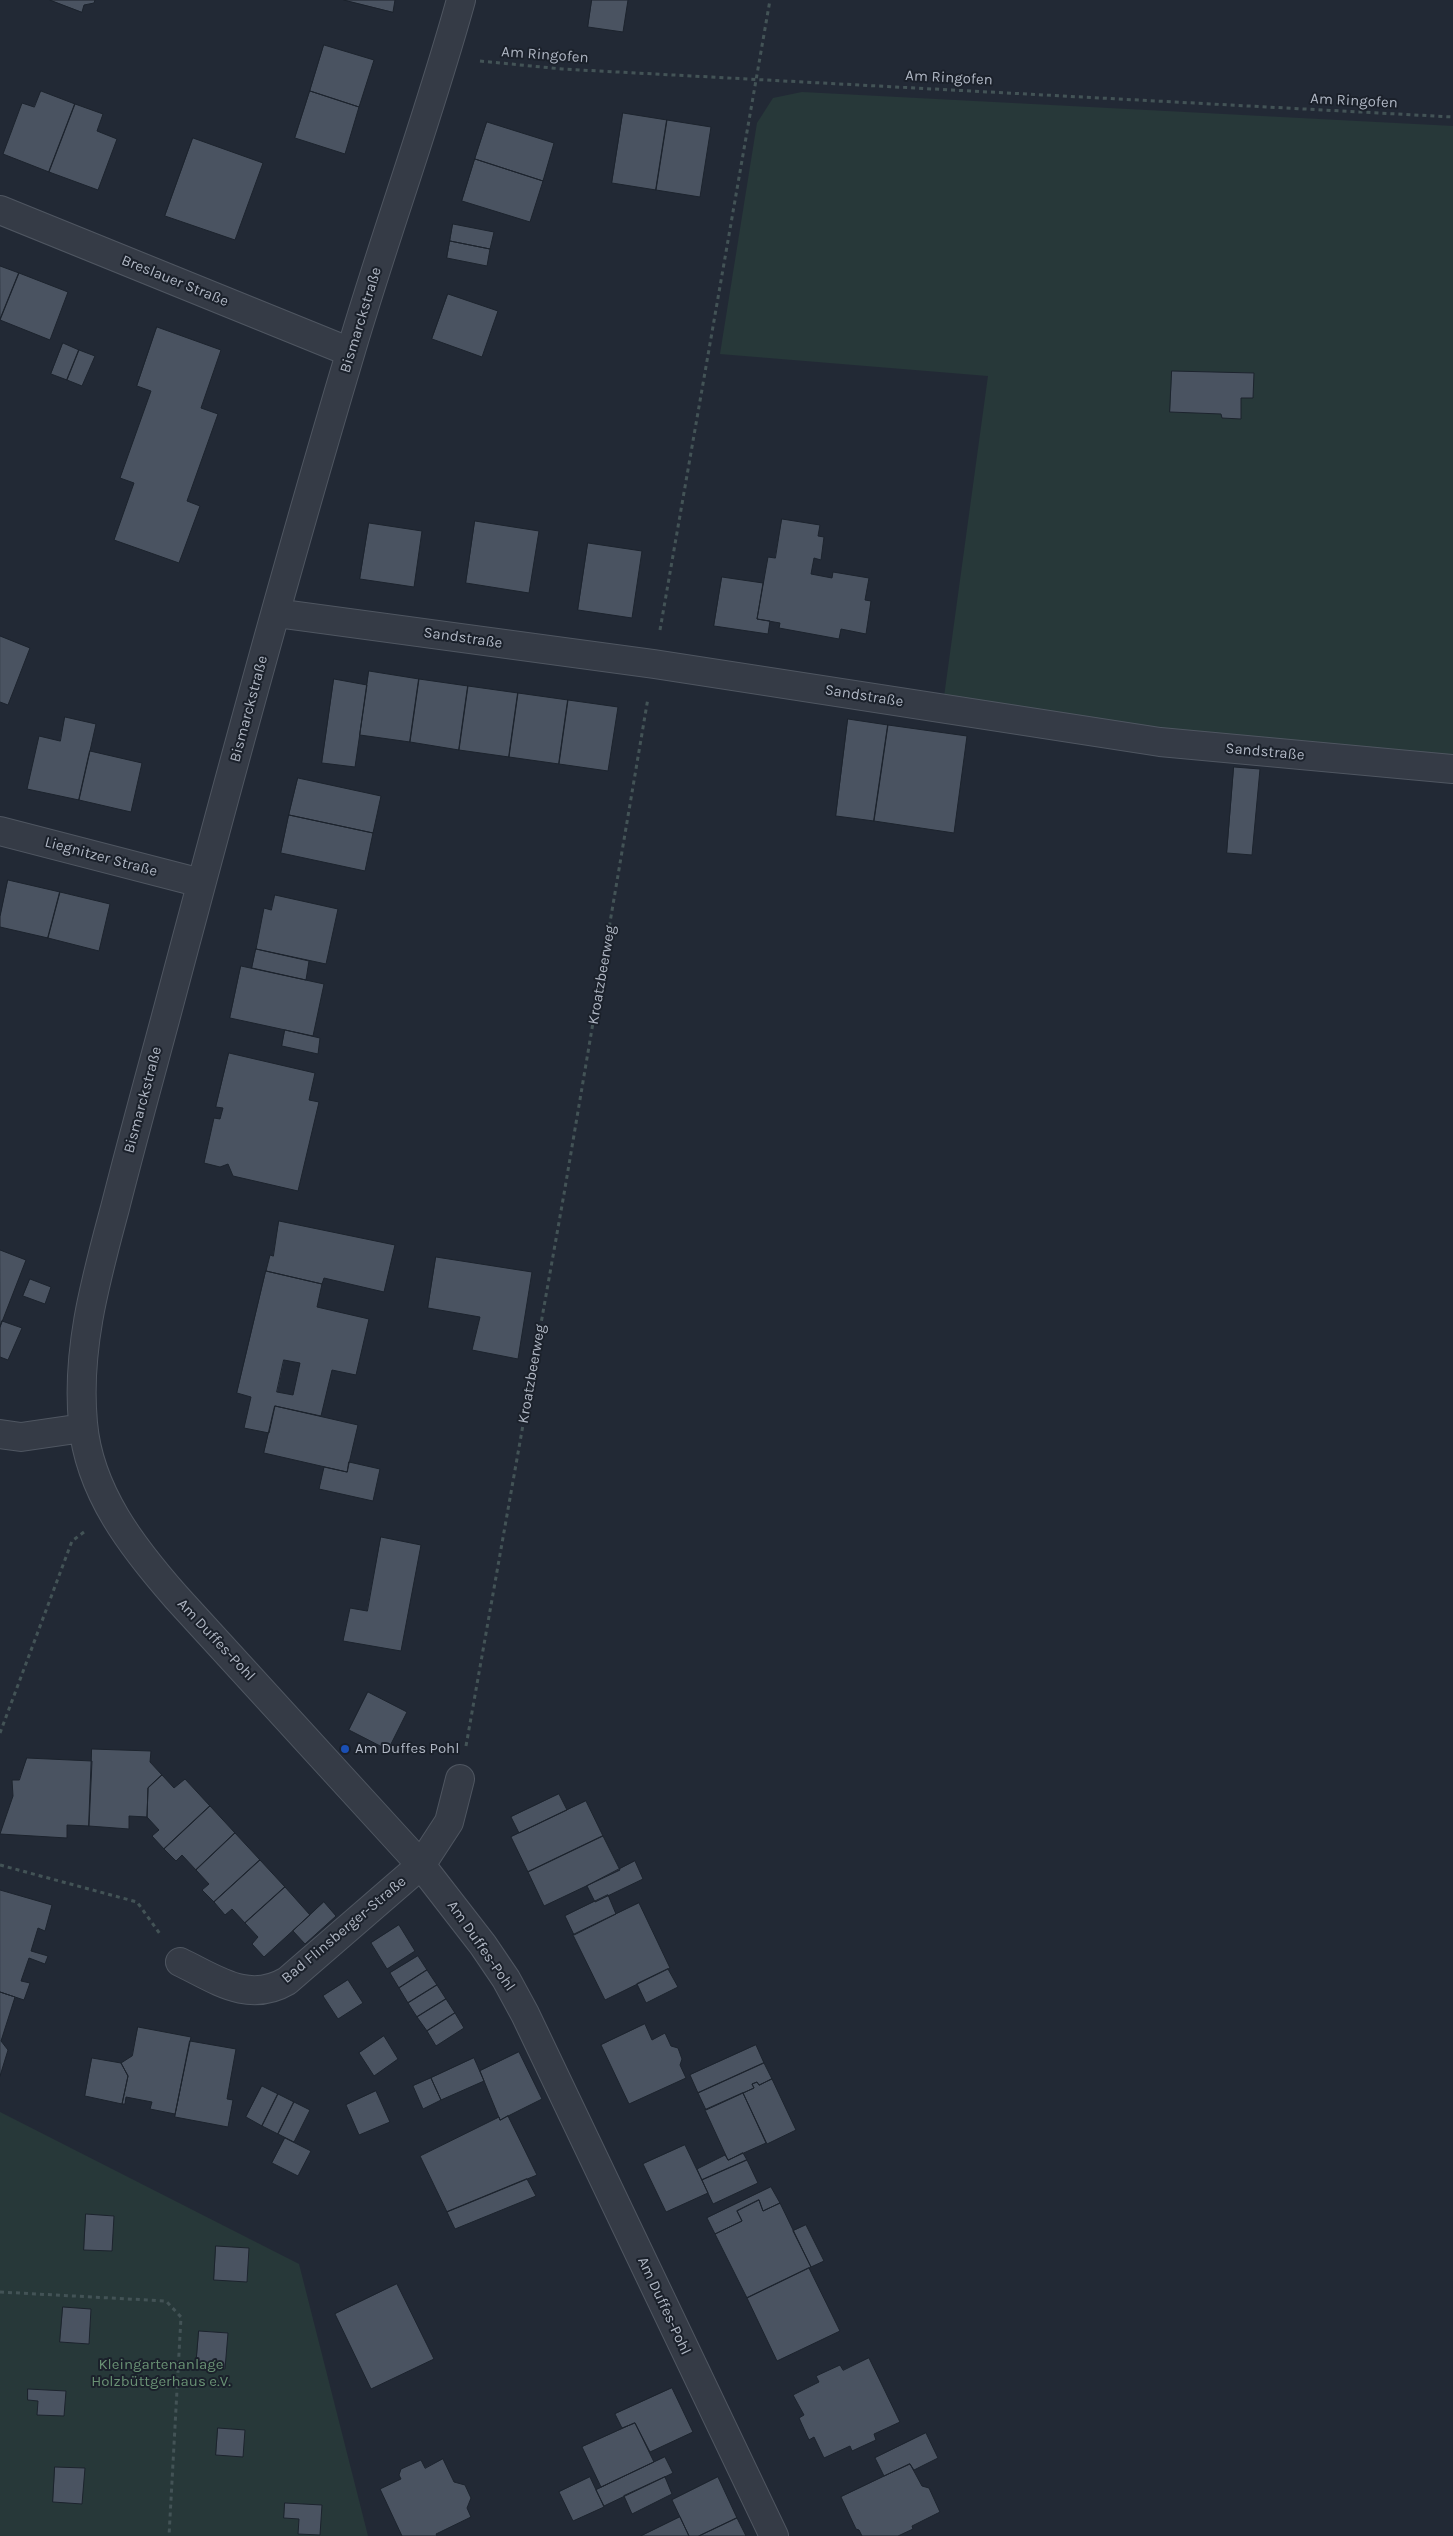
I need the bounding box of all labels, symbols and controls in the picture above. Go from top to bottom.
street label: Am Ringofen [501,43,589,67]
street label: Am Ringofen [905,67,993,89]
street label: Am Ringofen [1310,90,1398,112]
street label: Breslauer Straße [119,251,231,311]
street label: Bismarckstraße [336,265,386,375]
street label: Sandstraße [422,624,504,652]
street label: Bismarckstraße [226,654,272,764]
street label: Sandstraße [823,681,905,711]
street label: Sandstraße [1225,740,1305,764]
street label: Liegnitzer Straße [43,833,159,881]
street label: Kroatzbeerweg [584,924,620,1026]
street label: Bismarckstraße [120,1045,166,1155]
street label: Kroatzbeerweg [514,1323,550,1425]
street label: Am Duffes-Pohl [173,1595,259,1685]
place label: Am Duffes Pohl [355,1740,459,1758]
marker: Am Duffes Pohl [339,1743,351,1755]
street label: Bad Flinsberger-Straße [278,1873,410,1987]
street label: Am Duffes-Pohl [443,1897,519,1995]
street label: Am Duffes-Pohl [633,2254,695,2358]
park label: Kleingartenanlage Holzbüttgerhaus e.V. [91,2356,231,2391]

